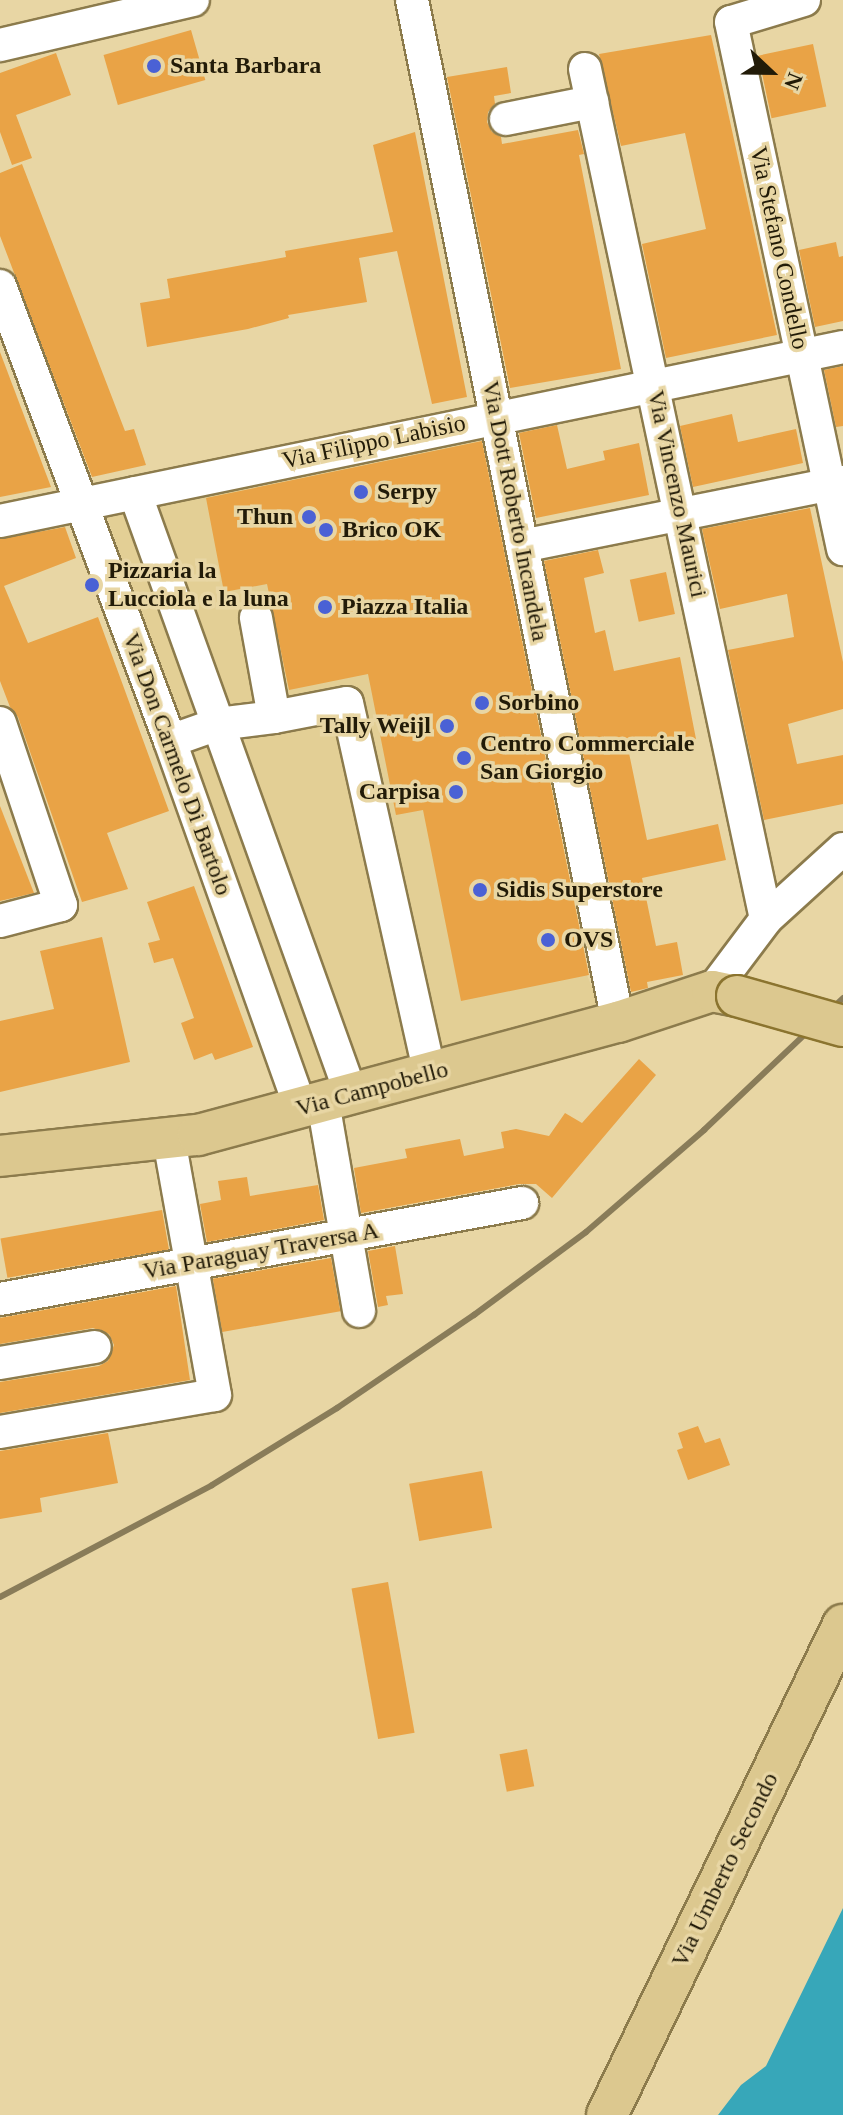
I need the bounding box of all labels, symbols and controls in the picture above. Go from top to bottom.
north arrow [731,32,811,112]
place label: Santa Barbara [170,52,321,80]
marker: Santa Barbara [145,57,163,75]
text: N [779,69,808,93]
street label: Via Stefano Condello [743,144,815,352]
street label: Via Dott Roberto Incandela [476,378,554,644]
street label: Via Vincenzo Maurici [641,387,713,601]
street label: Via Filippo Labisio [280,409,468,475]
place label: Serpy [377,478,437,506]
marker: Serpy [352,483,370,501]
place label: Thun [237,503,293,531]
marker: Thun [300,508,318,526]
place label: Brico OK [342,516,441,544]
marker: Brico OK [317,521,335,539]
place label: Pizzaria la Lucciola e la luna [108,557,289,613]
marker: Pizzaria la Lucciola e la luna [83,576,101,594]
place label: Piazza Italia [341,593,468,621]
marker: Piazza Italia [316,598,334,616]
street label: Via Don Carmelo Di Bartolo [116,629,238,899]
place label: Sorbino [498,689,579,717]
marker: Sorbino [473,694,491,712]
place label: Tally Weijl [319,712,431,740]
marker: Tally Weijl [438,717,456,735]
place label: Centro Commerciale San Giorgio [480,730,694,786]
marker: Centro Commerciale San Giorgio [455,749,473,767]
place label: Carpisa [359,778,440,806]
marker: Carpisa [447,783,465,801]
place label: Sidis Superstore [496,876,663,904]
marker: Sidis Superstore [471,881,489,899]
place label: OVS [564,926,613,954]
marker: OVS [539,931,557,949]
street label: Via Campobello [293,1055,451,1123]
street label: Via Paraguay Traversa A [140,1216,382,1286]
street label: Via Umberto Secondo [665,1768,785,1972]

